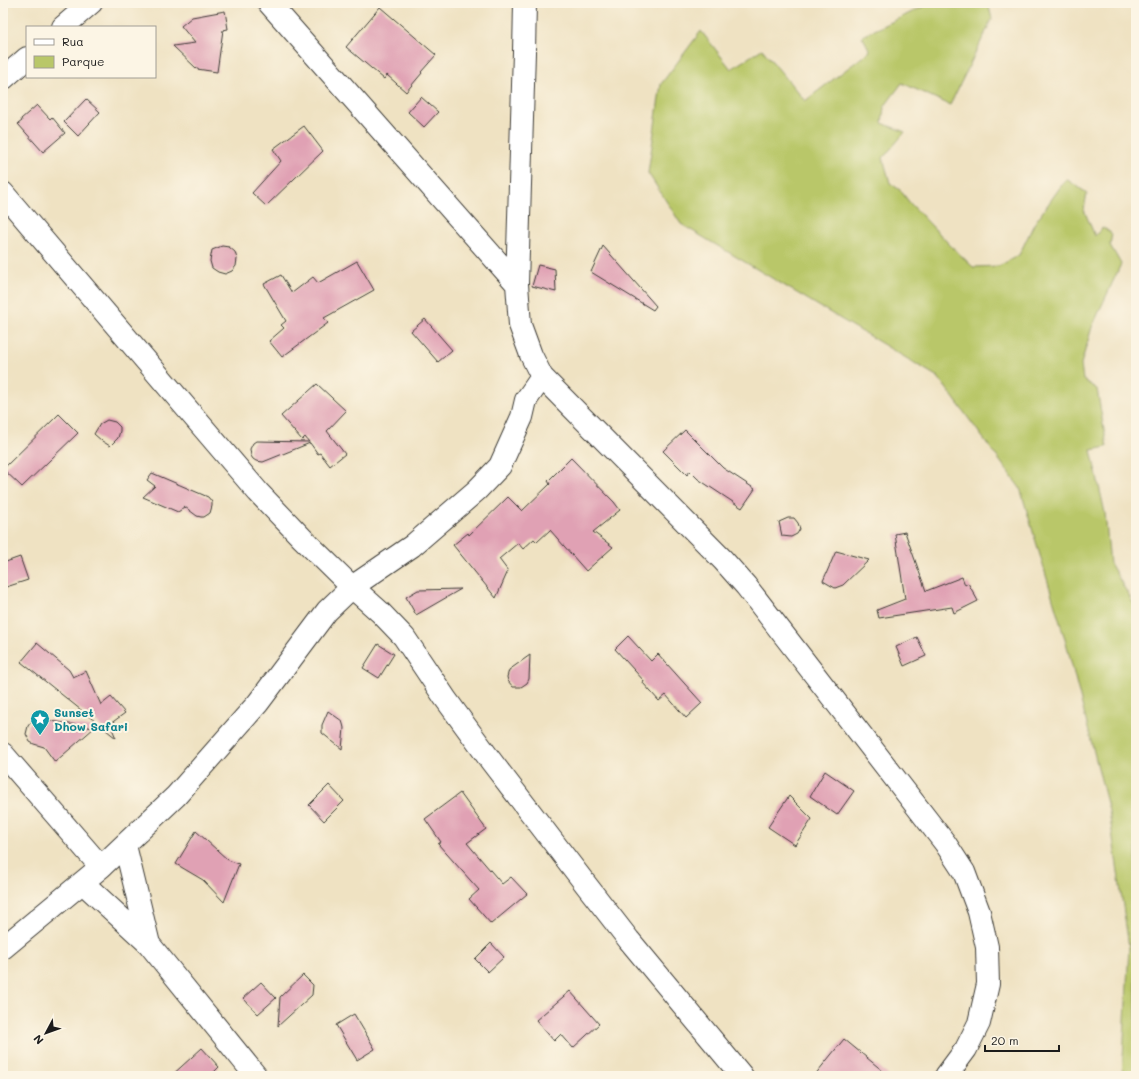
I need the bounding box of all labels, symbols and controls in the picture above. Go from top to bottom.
legend [26,26,156,78]
text: Rua [62,33,84,49]
text: Parque [62,53,105,69]
place label: Sunset Dhow Safari [54,704,128,734]
place icon: Sunset Dhow Safari [29,708,51,736]
north arrow [26,1013,66,1053]
scale bar [985,1027,1059,1053]
text: N [30,1032,46,1048]
text: 20 m [991,1032,1019,1048]

